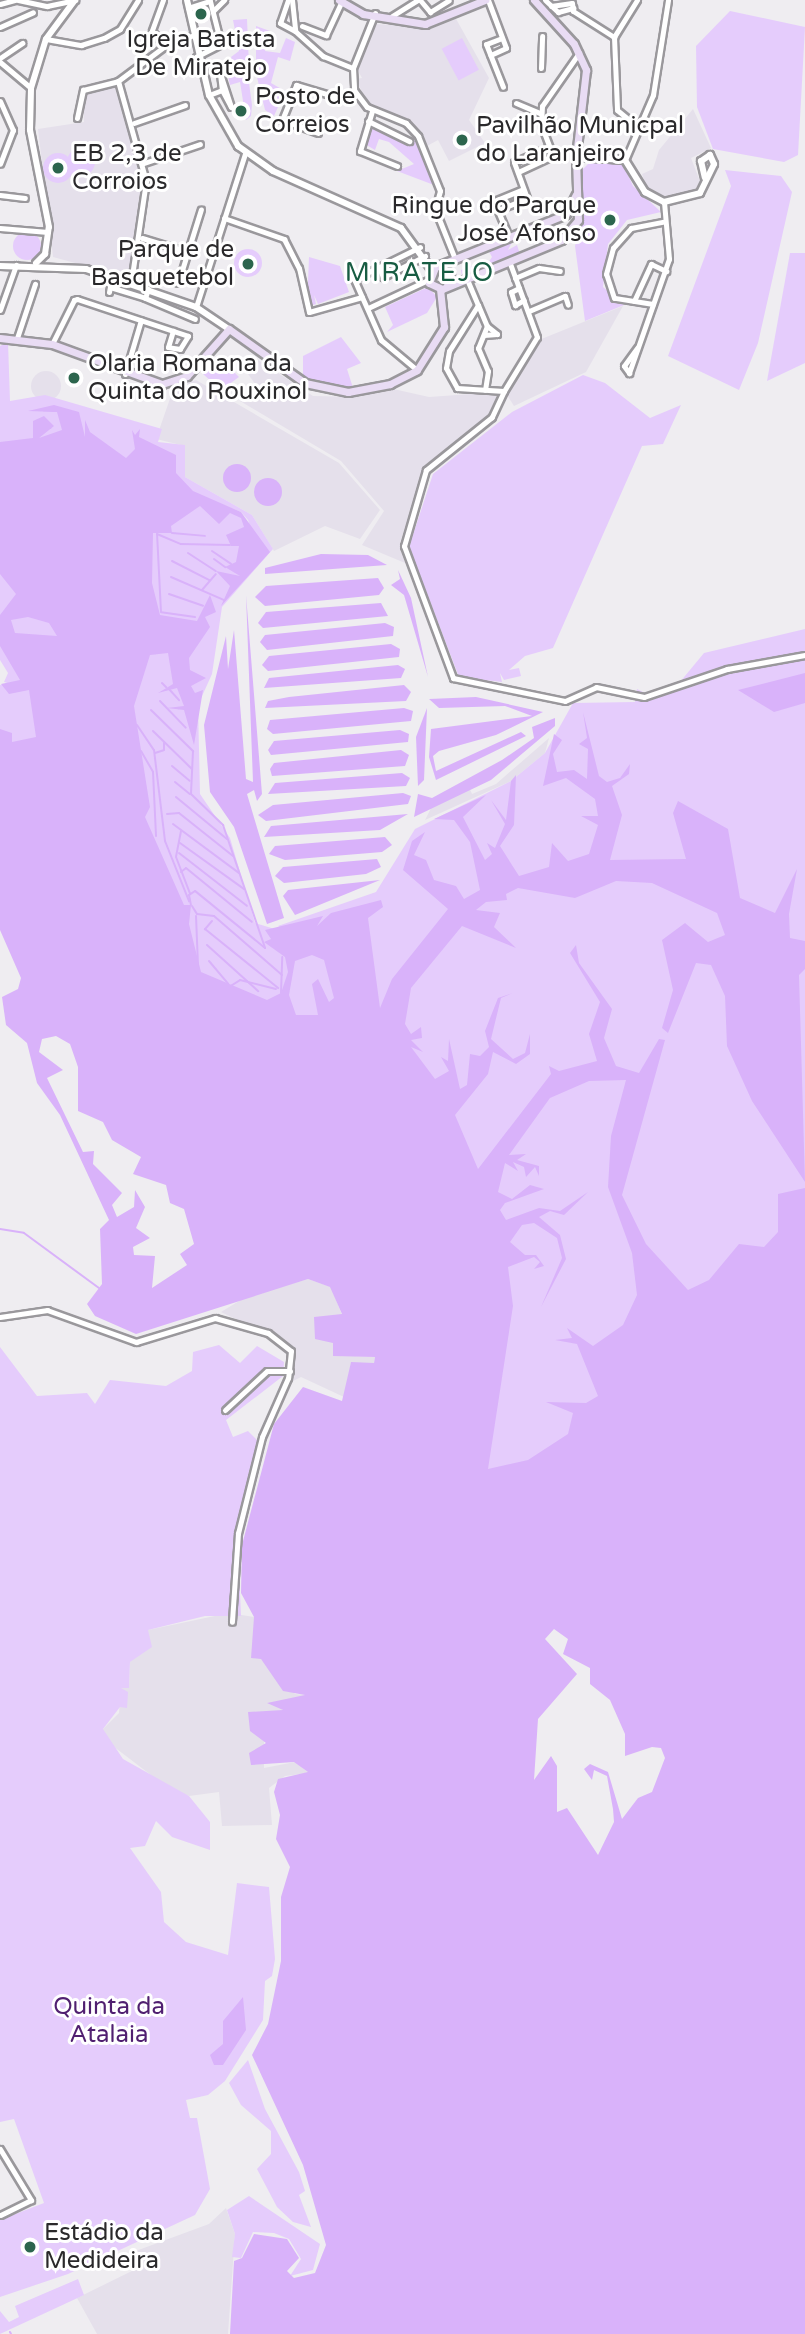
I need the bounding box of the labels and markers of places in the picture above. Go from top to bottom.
marker: Igreja Batista De Miratejo [193,6,209,22]
place label: Igreja Batista De Miratejo [127,26,275,82]
place label: Posto de Correios [255,83,355,139]
marker: Posto de Correios [233,103,249,119]
place label: Pavilhão Municpal do Laranjeiro [476,112,684,168]
marker: Pavilhão Municpal do Laranjeiro [454,132,470,148]
place label: EB 2,3 de Corroios [72,140,182,196]
marker: EB 2,3 de Corroios [50,160,66,176]
place label: Ringue do Parque José Afonso [392,192,596,248]
marker: Ringue do Parque José Afonso [602,212,618,228]
place label: Parque de Basquetebol [91,236,234,292]
marker: Parque de Basquetebol [240,256,256,272]
place label: Olaria Romana da Quinta do Rouxinol [88,350,307,406]
marker: Olaria Romana da Quinta do Rouxinol [66,370,82,386]
place label: Estádio da Medideira [44,2219,164,2275]
marker: Estádio da Medideira [22,2239,38,2255]

